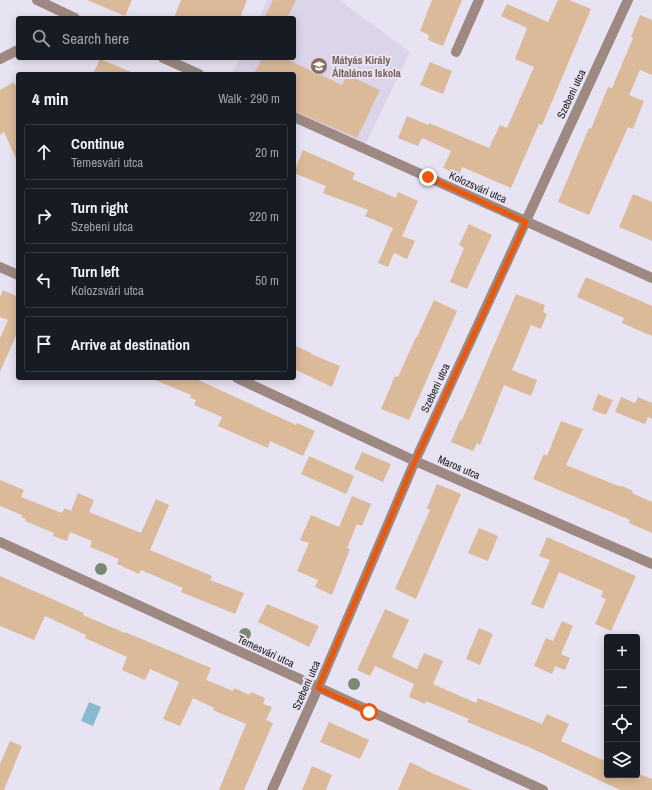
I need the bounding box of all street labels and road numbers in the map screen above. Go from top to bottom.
street label: Szebeni utca [554,67,588,121]
street label: Kolozsvári utca [447,168,509,206]
street label: Szebeni utca [418,361,452,415]
street label: Maros utca [436,452,482,482]
street label: Temesvári utca [235,632,297,670]
street label: Szebeni utca [289,658,323,712]

